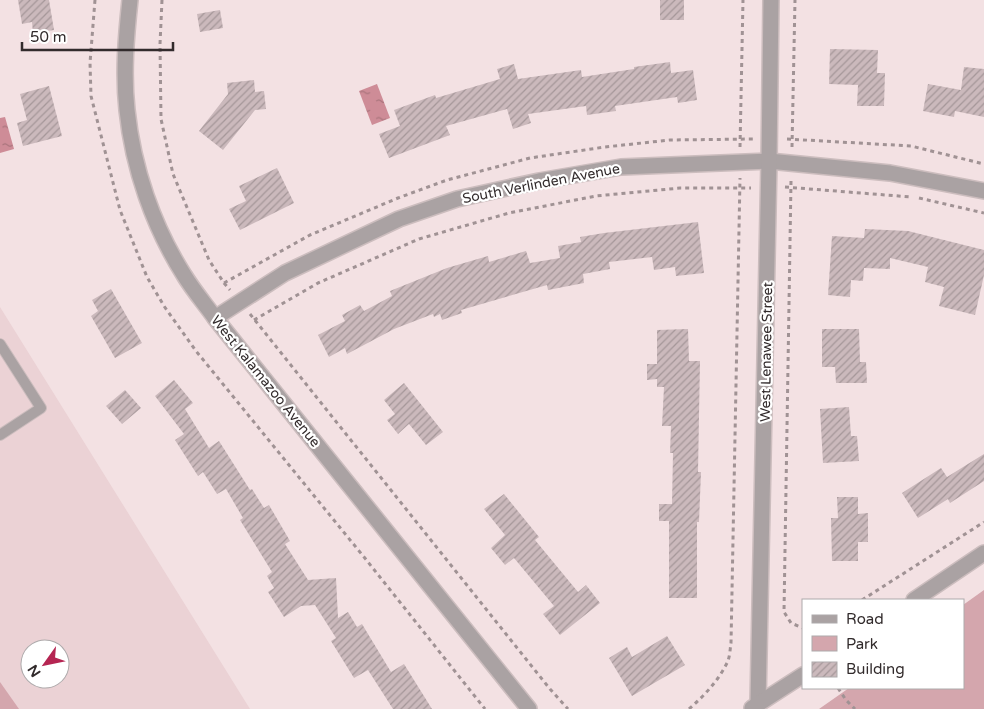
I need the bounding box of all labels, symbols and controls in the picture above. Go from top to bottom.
scale bar [22,20,174,52]
text: 50 m [30,28,67,46]
street label: South Verlinden Avenue [461,160,621,207]
street label: West Lenawee Street [757,281,776,422]
street label: West Kalamazoo Avenue [207,312,324,451]
legend [802,599,964,689]
text: Road [846,610,884,628]
text: Park [846,635,878,653]
north arrow [20,639,70,689]
text: Building [846,660,905,678]
text: N [24,661,45,680]

